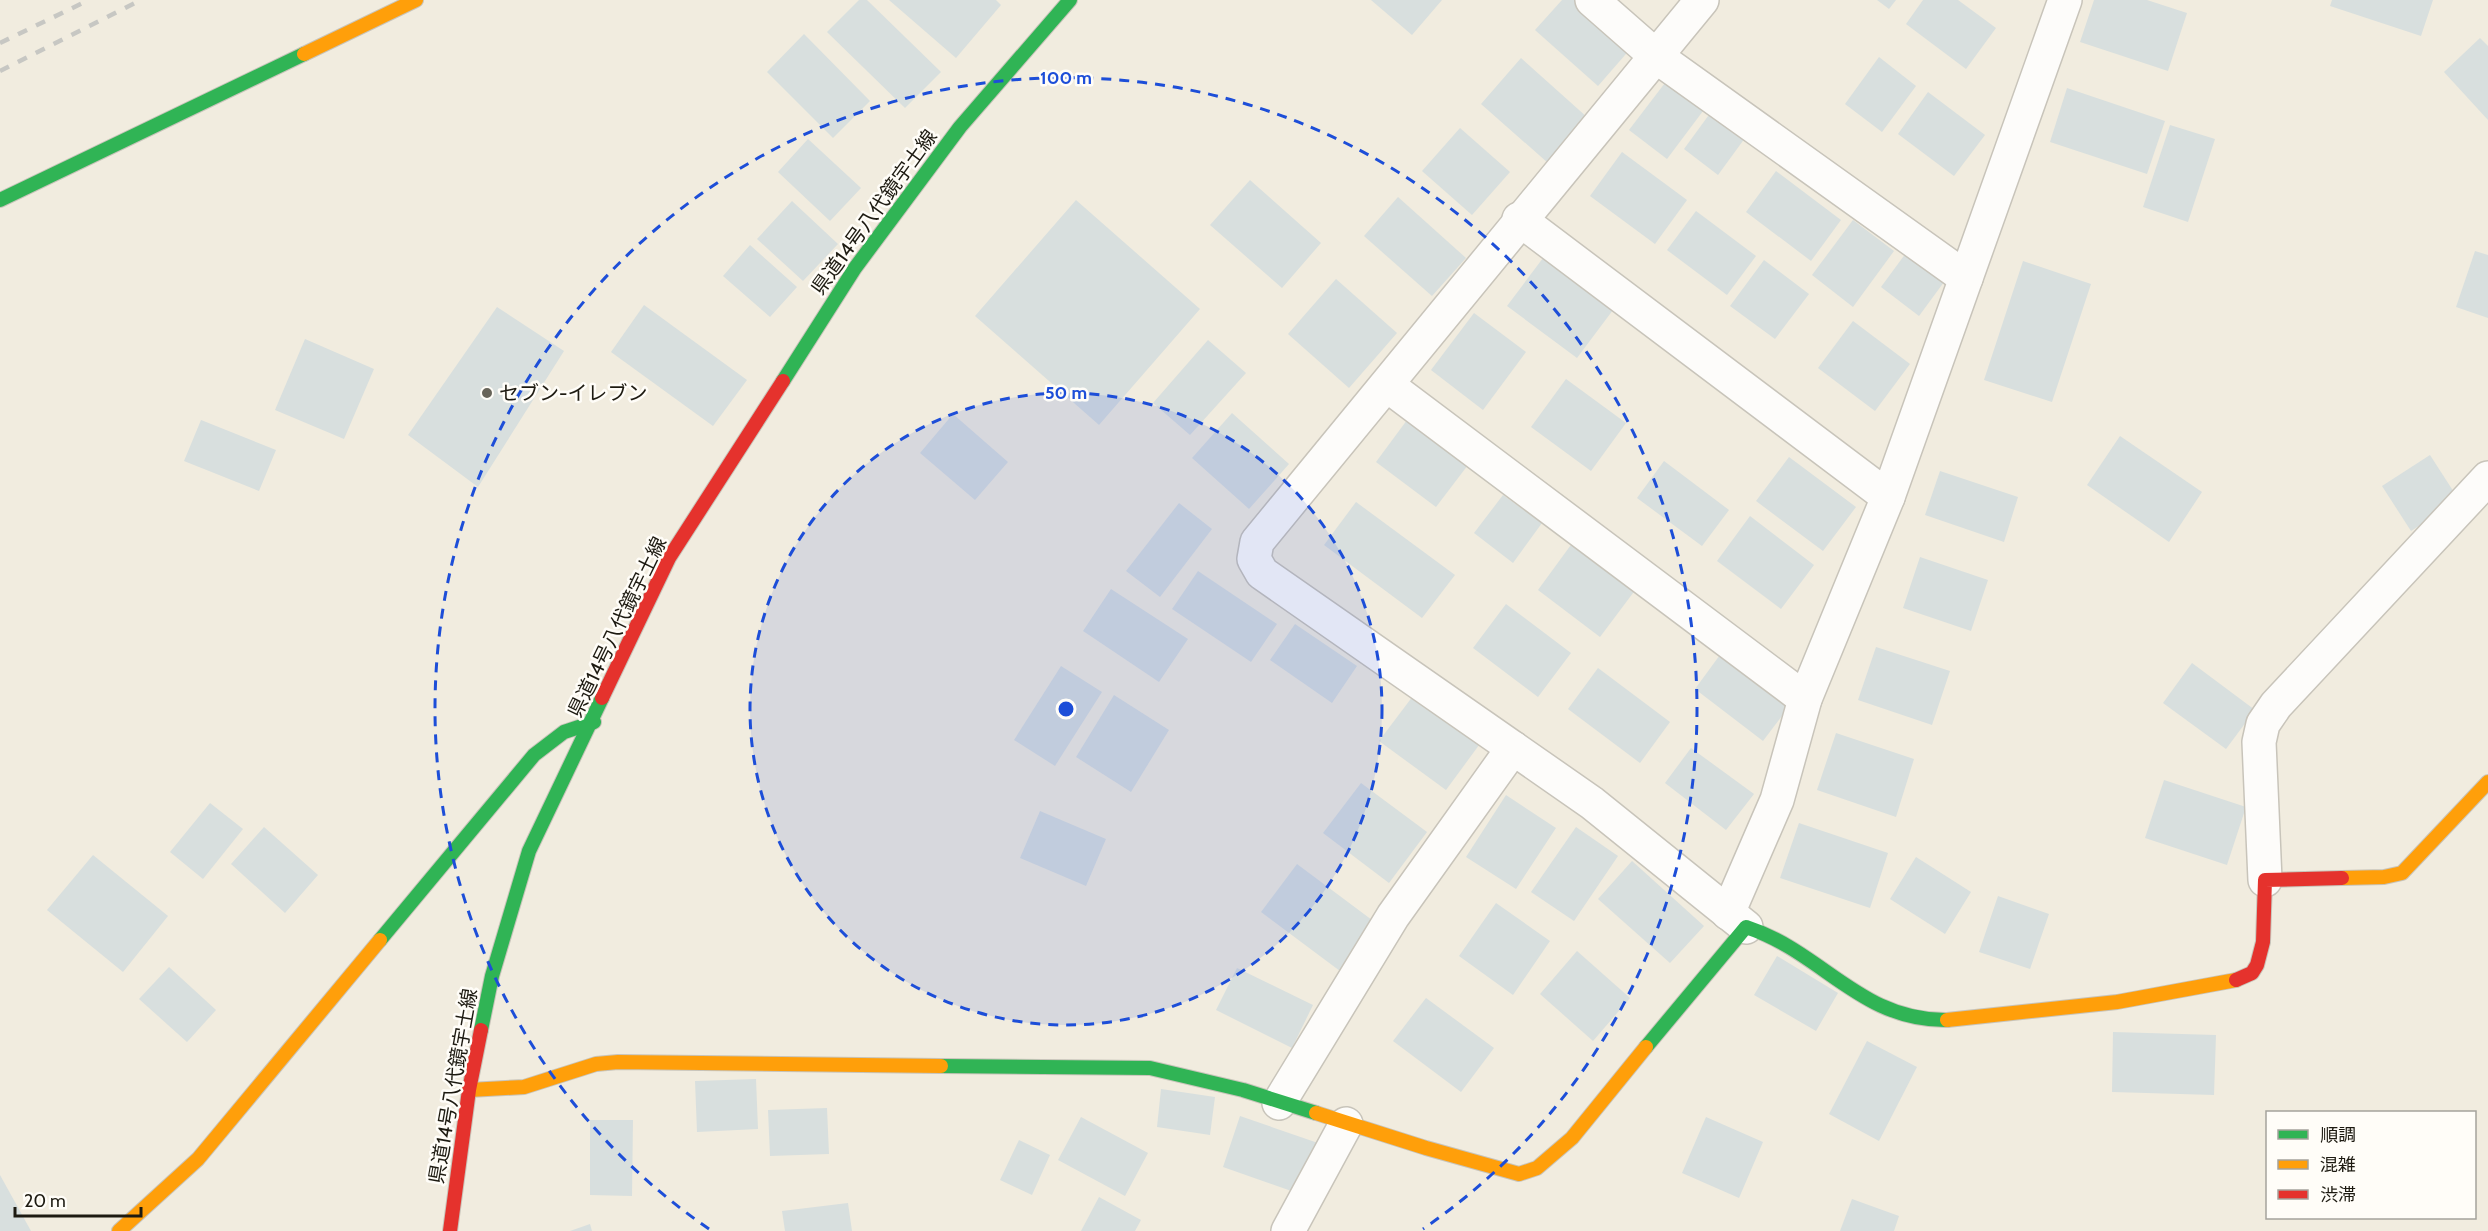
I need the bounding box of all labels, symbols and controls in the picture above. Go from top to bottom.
text: 100 m [1040,67,1092,89]
street label: 県道14号八代鏡宇土線 [806,125,942,299]
place label: セブン-イレブン [499,381,647,405]
text: 50 m [1045,382,1087,404]
marker: セブン-イレブン [480,386,494,400]
street label: 県道14号八代鏡宇土線 [563,533,671,721]
centre of rings [1056,699,1076,719]
street label: 県道14号八代鏡宇土線 [424,986,482,1186]
legend [2266,1111,2476,1219]
text: 順調 [2320,1124,2356,1146]
text: 混雑 [2320,1154,2356,1176]
scale bar [15,1180,141,1218]
text: 渋滞 [2320,1184,2356,1206]
text: 20 m [24,1190,66,1212]

